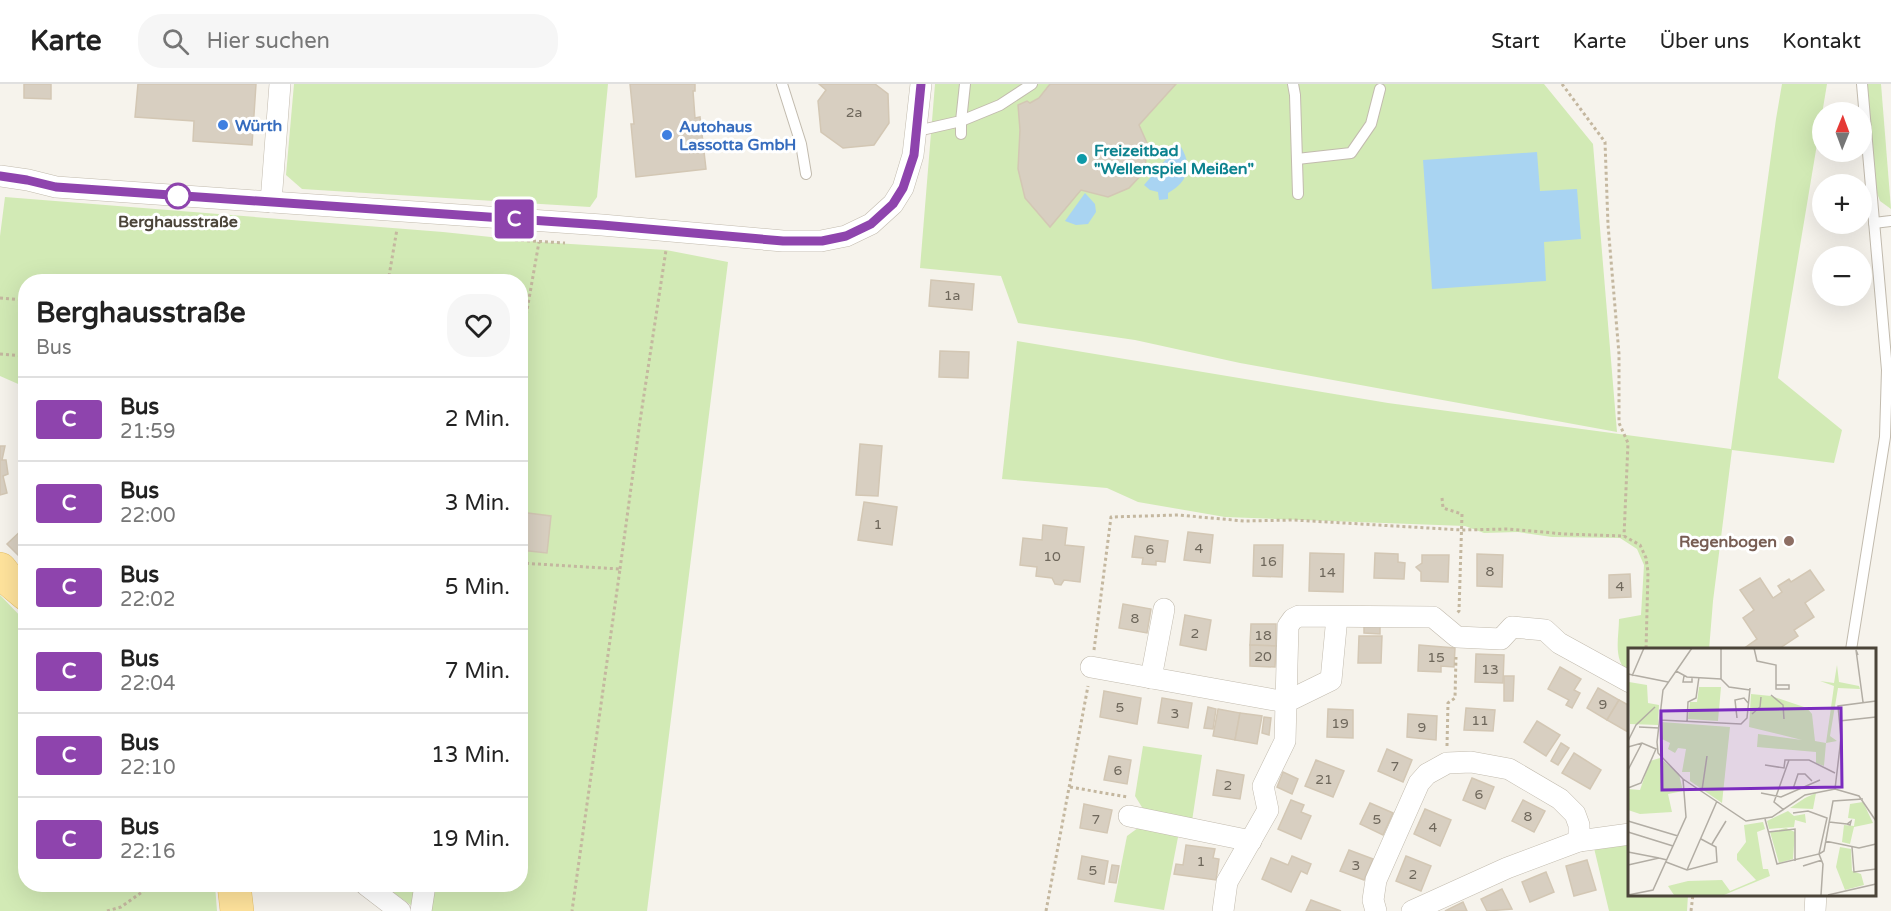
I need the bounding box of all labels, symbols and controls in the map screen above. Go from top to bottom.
search box [138,14,558,68]
text: Karte [30,24,102,58]
icon: search [159,25,192,58]
text: Hier suchen [207,28,330,54]
text: Start [1491,29,1540,54]
text: Karte [1573,29,1626,54]
text: Über uns [1659,29,1749,54]
text: Kontakt [1782,29,1861,54]
north arrow [1812,102,1872,162]
map controls [1812,102,1872,306]
house number: 2a [846,104,862,121]
place label: Würth [235,116,282,136]
place label: Autohaus Lassotta GmbH [679,117,796,155]
marker: Würth [216,118,230,132]
marker: Autohaus Lassotta GmbH [660,128,674,142]
place label: Freizeitbad "Wellenspiel Meißen" [1094,141,1254,179]
marker: Freizeitbad "Wellenspiel Meißen" [1075,152,1089,166]
button: + [1812,174,1872,234]
marker: Berghausstraße [165,183,191,209]
line badge: C [494,200,534,238]
text: C [507,207,521,232]
place label: Berghausstraße [118,212,238,232]
button: − [1812,246,1872,306]
house number: 1a [944,287,960,304]
button: heart [447,294,510,357]
text: Berghausstraße [36,296,246,330]
text: Bus [36,336,72,360]
text: Bus [120,394,159,420]
text: 2 Min. [445,406,510,432]
text: C [62,407,76,432]
text: 21:59 [120,420,175,444]
text: Bus [120,478,159,504]
text: 3 Min. [445,490,510,516]
text: C [62,491,76,516]
text: 22:00 [120,504,175,528]
house number: 1 [874,516,882,533]
place label: Regenbogen [1679,532,1777,552]
marker: Regenbogen [1782,534,1796,548]
house number: 4 [1195,540,1204,557]
house number: 6 [1146,541,1155,558]
house number: 10 [1043,548,1061,565]
house number: 16 [1259,553,1277,570]
text: Bus [120,562,159,588]
house number: 8 [1486,563,1495,580]
house number: 14 [1318,564,1336,581]
text: 5 Min. [445,574,510,600]
text: C [62,575,76,600]
house number: 4 [1616,578,1625,595]
text: 22:02 [120,588,175,612]
house number: 8 [1131,610,1140,627]
house number: 2 [1191,625,1199,642]
house number: 18 [1254,627,1272,644]
text: Bus [120,646,159,672]
house number: 20 [1254,648,1272,665]
inset map [1628,648,1876,896]
house number: 15 [1427,649,1445,666]
text: 7 Min. [445,658,510,684]
text: C [62,659,76,684]
house number: 13 [1481,661,1499,678]
text: 22:04 [120,672,175,696]
house number: 9 [1599,696,1607,713]
house number: 5 [1116,699,1124,716]
house number: 3 [1171,705,1179,722]
house number: 11 [1471,712,1489,729]
house number: 19 [1331,715,1349,732]
house number: 9 [1418,719,1426,736]
text: Bus [120,730,159,756]
text: 13 Min. [431,742,510,768]
text: C [62,743,76,768]
text: 22:10 [120,756,175,780]
house number: 7 [1391,758,1399,775]
house number: 6 [1114,762,1123,779]
house number: 21 [1315,771,1333,788]
house number: 2 [1224,777,1232,794]
house number: 6 [1475,786,1484,803]
house number: 8 [1524,808,1533,825]
house number: 7 [1092,811,1100,828]
house number: 5 [1373,811,1381,828]
text: Bus [120,814,159,840]
house number: 4 [1429,819,1438,836]
text: 19 Min. [431,826,510,852]
text: C [62,827,76,852]
text: 22:16 [120,840,175,864]
house number: 1 [1197,853,1205,870]
house number: 3 [1352,857,1360,874]
house number: 5 [1089,862,1097,879]
house number: 2 [1409,866,1417,883]

